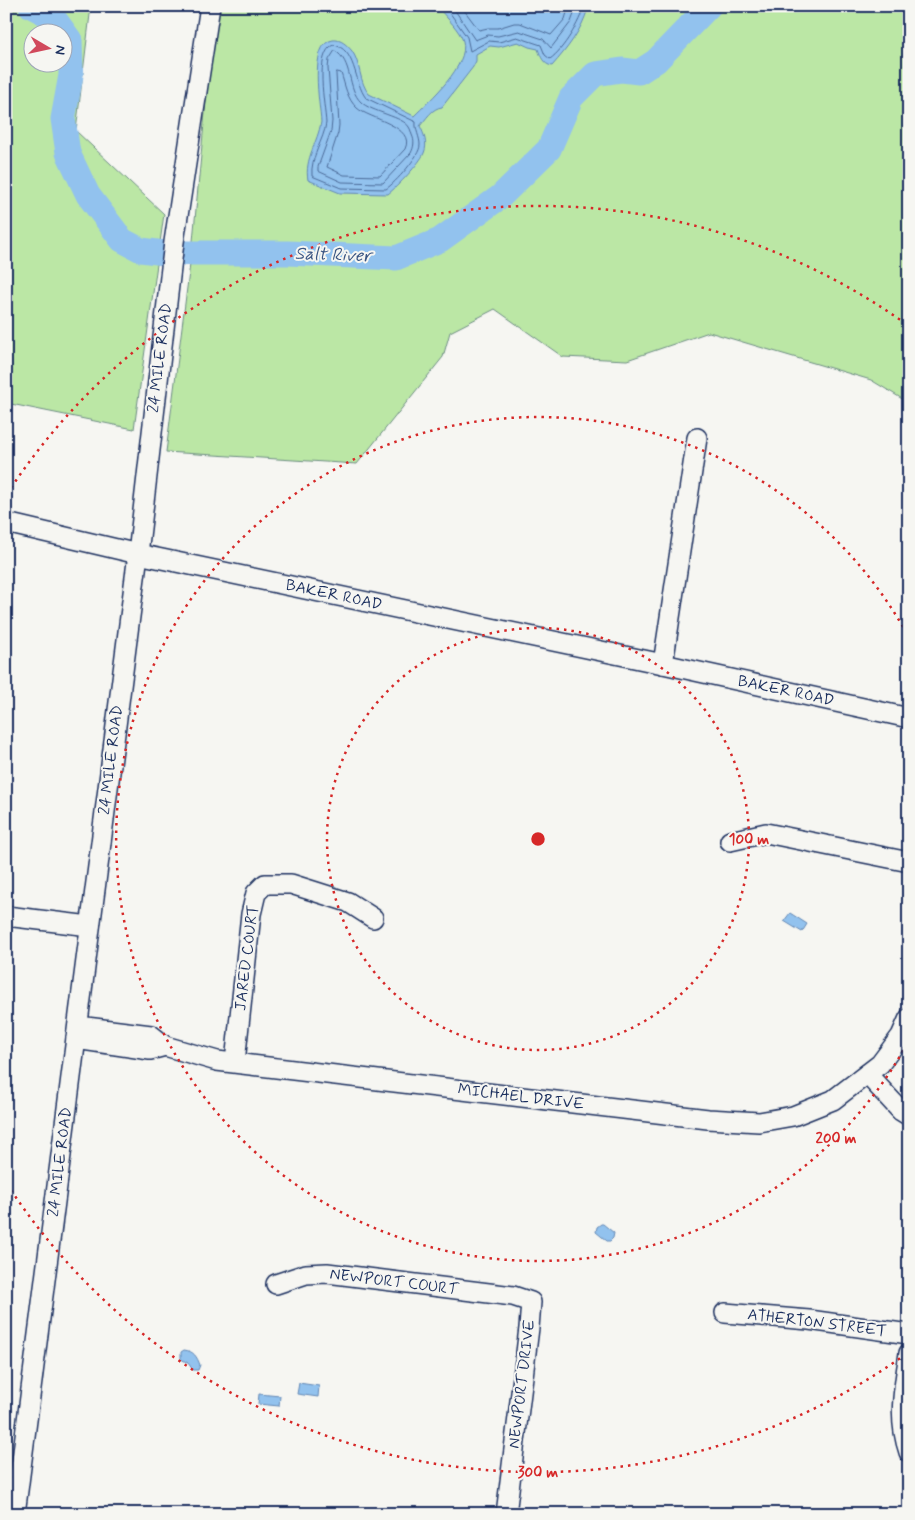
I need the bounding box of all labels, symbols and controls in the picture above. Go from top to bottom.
north arrow [22,22,72,72]
text: N [50,44,69,56]
water label: Salt River [294,242,374,268]
street label: 24 MILE ROAD [143,302,177,414]
street label: BAKER ROAD [284,575,384,615]
street label: BAKER ROAD [736,671,836,711]
street label: 24 MILE ROAD [94,704,128,816]
centre of rings [529,830,547,848]
text: 100 m [729,830,769,850]
street label: JARED COURT [230,904,264,1012]
street label: MICHAEL DRIVE [457,1079,585,1115]
street label: 24 MILE ROAD [43,1106,77,1218]
text: 200 m [816,1129,857,1149]
street label: NEWPORT COURT [328,1264,461,1300]
street label: ATHERTON STREET [746,1304,888,1342]
street label: NEWPORT DRIVE [504,1318,540,1450]
text: 300 m [518,1463,558,1483]

